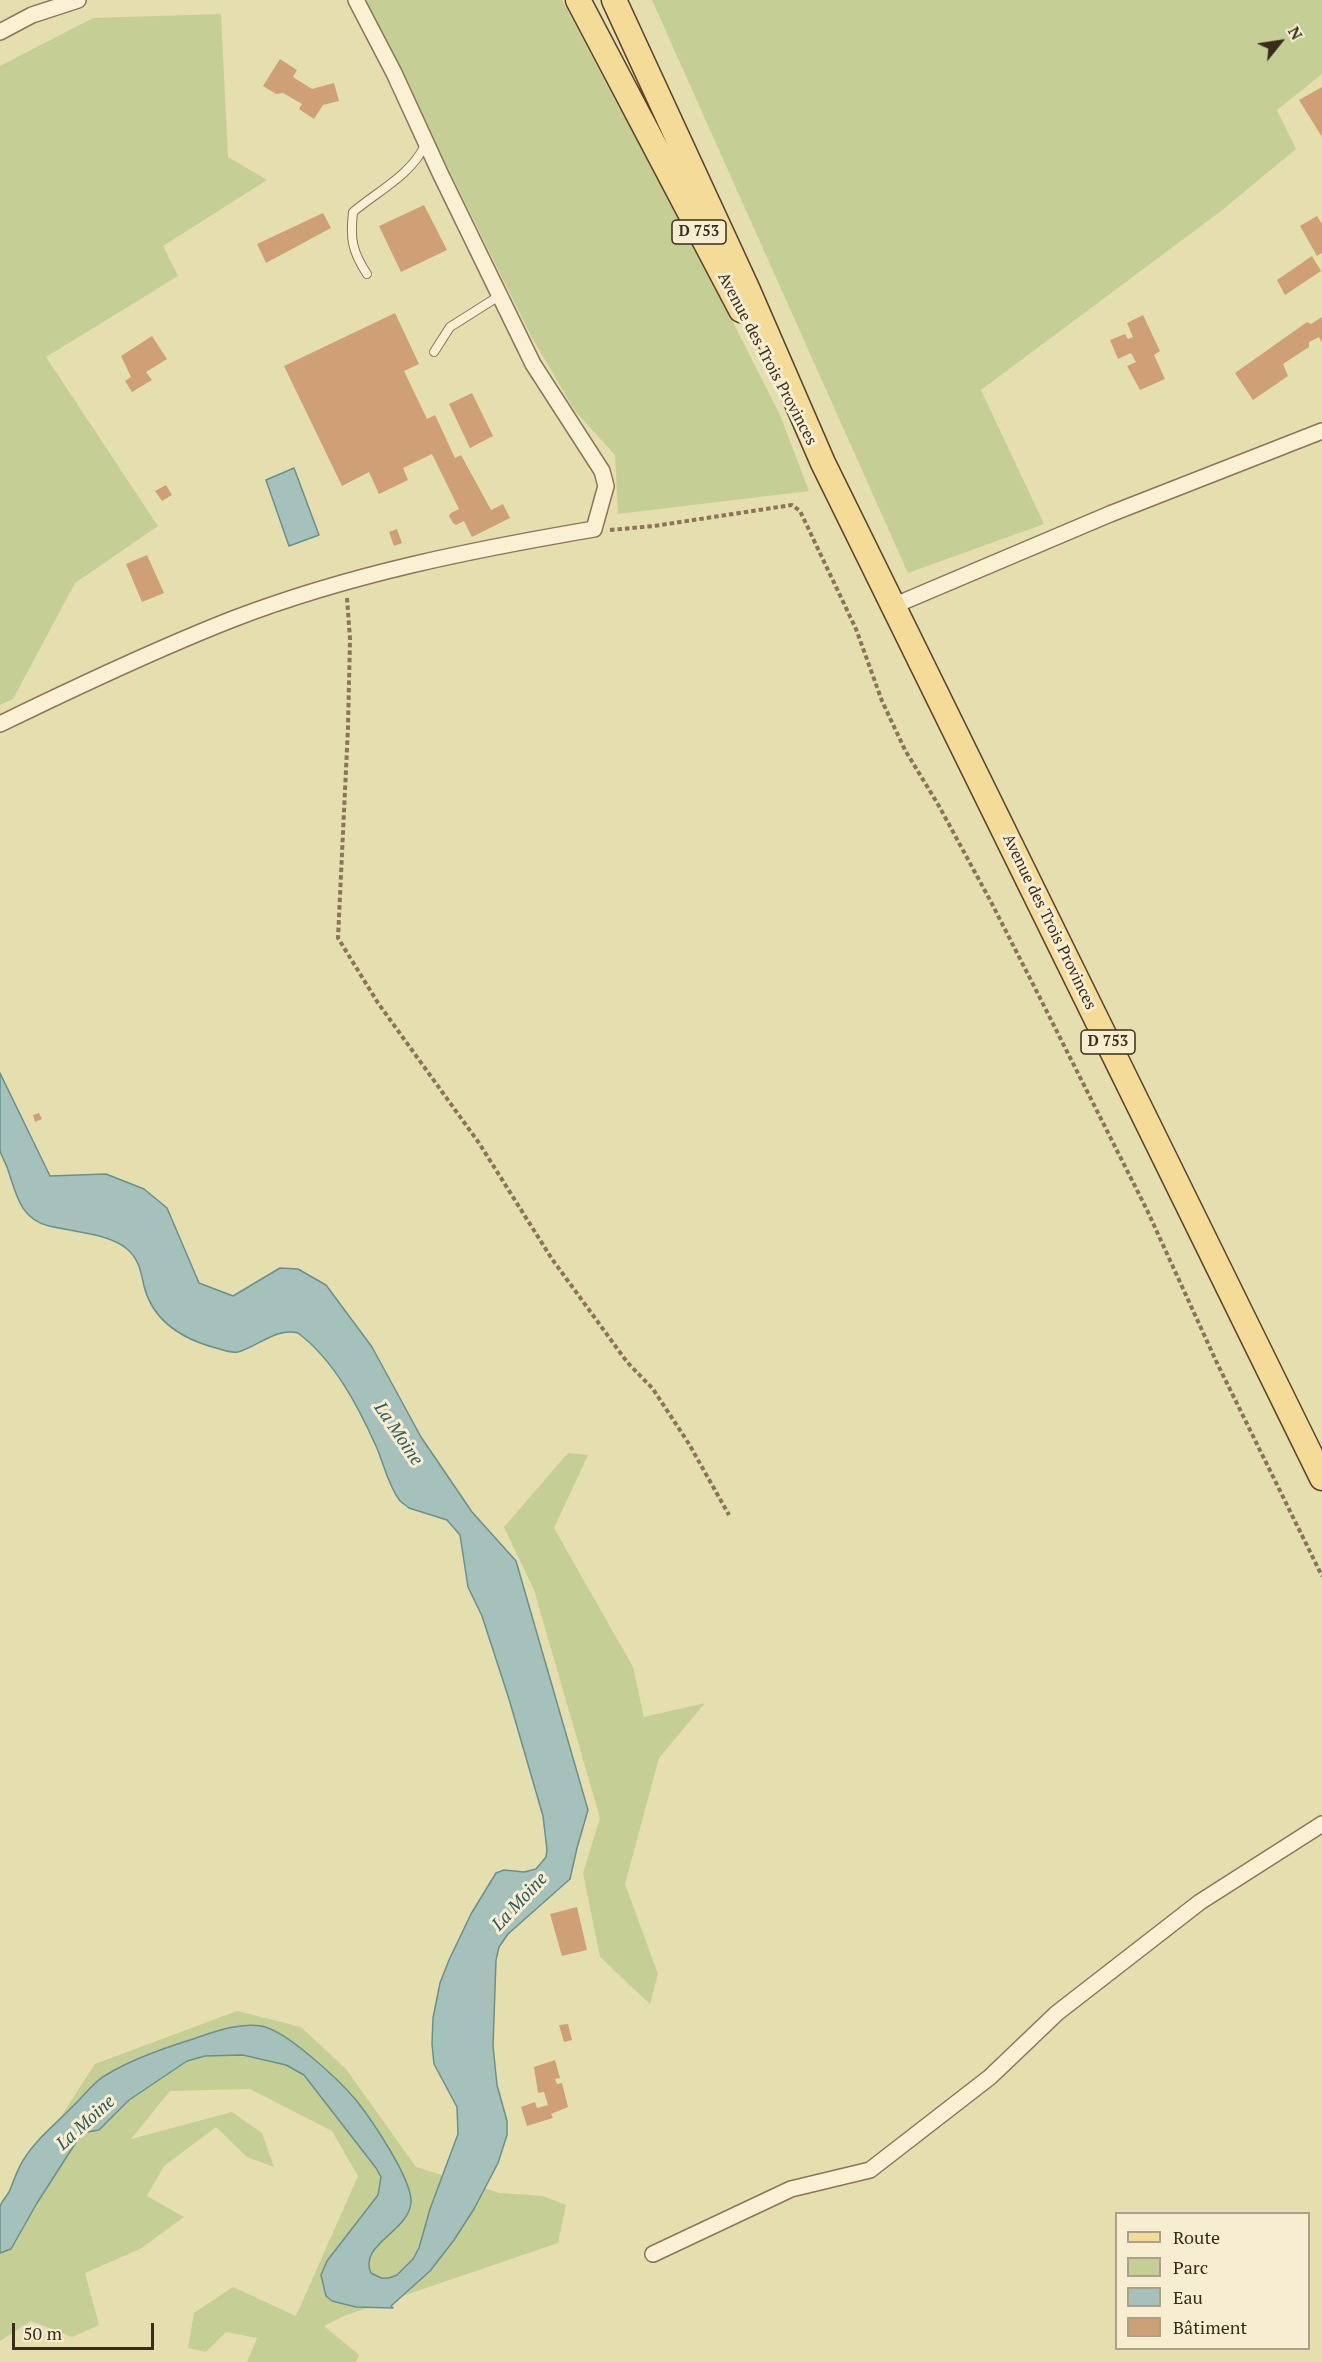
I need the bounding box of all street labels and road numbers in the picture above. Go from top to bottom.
road number: D 753 [672,220,726,244]
street label: Avenue des Trois Provinces [713,269,821,449]
street label: Avenue des Trois Provinces [998,831,1100,1013]
road number: D 753 [1081,1030,1135,1054]

